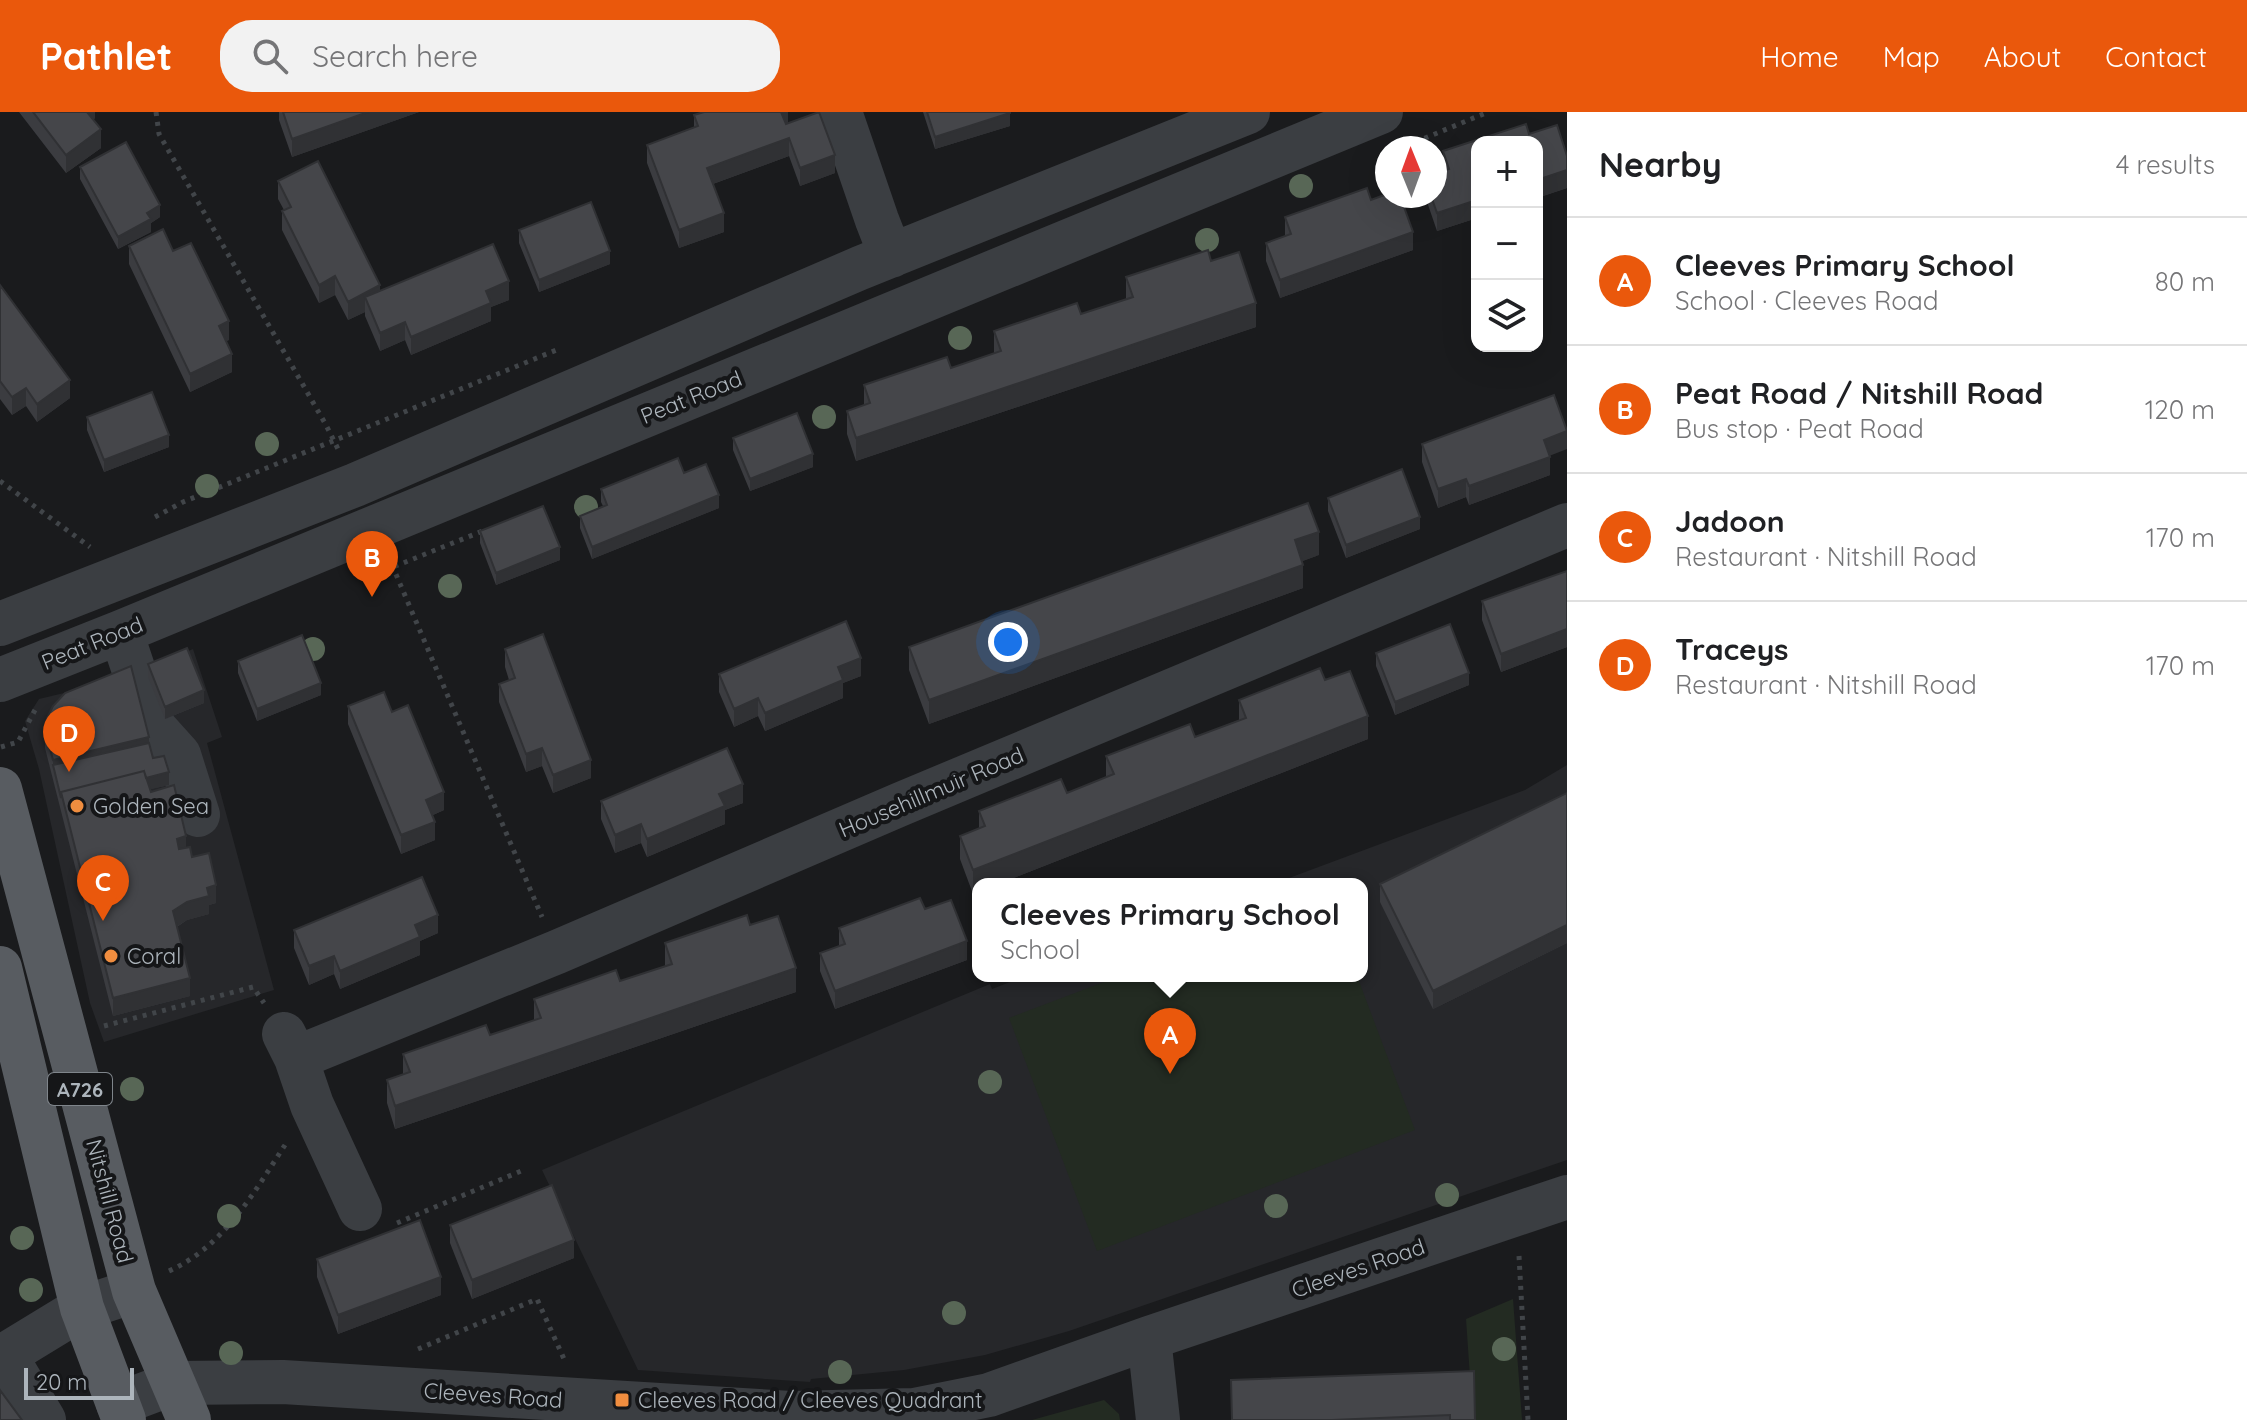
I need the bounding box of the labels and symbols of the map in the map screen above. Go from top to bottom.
north arrow [1375,136,1447,208]
street label: Peat Road [636,364,746,430]
pin: B [346,531,398,597]
street label: Peat Road [37,610,147,676]
your location [988,622,1028,662]
pin: D [43,706,95,772]
street label: Househillmuir Road [834,740,1028,844]
place label: Golden Sea [93,792,209,820]
marker: Golden Sea [68,797,86,815]
pin: C [77,855,129,921]
place label: Coral [127,942,181,970]
marker: Coral [102,947,120,965]
pin: A [1144,1008,1196,1074]
road number: A726 [48,1073,112,1105]
street label: Nitshill Road [80,1136,140,1266]
street label: Cleeves Road [1288,1232,1428,1304]
scale bar [24,1364,134,1400]
street label: Cleeves Road [423,1376,563,1414]
place label: Cleeves Road / Cleeves Quadrant [638,1386,983,1414]
marker: Cleeves Road / Cleeves Quadrant [613,1391,631,1409]

